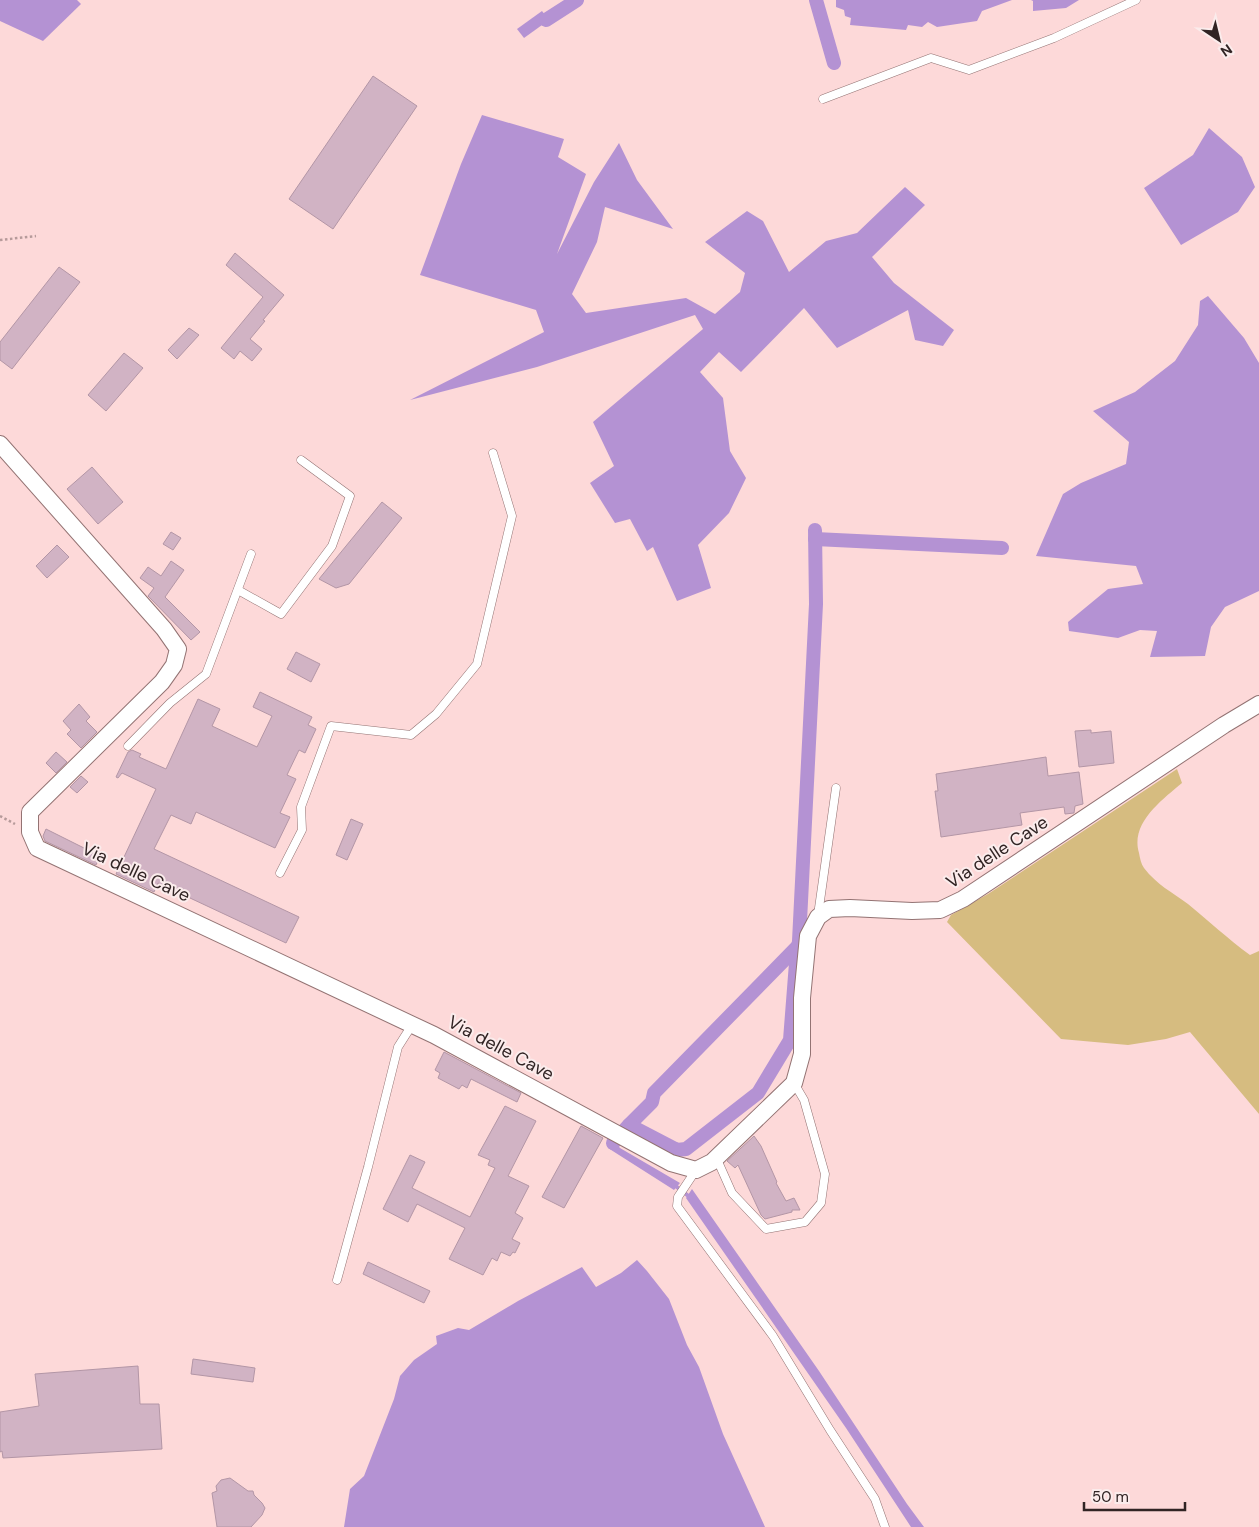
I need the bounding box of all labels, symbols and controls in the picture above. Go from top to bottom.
north arrow [1194,15,1244,65]
text: N [1217,40,1236,61]
street label: Via delle Cave [941,810,1053,894]
street label: Via delle Cave [78,836,194,908]
street label: Via delle Cave [444,1010,558,1086]
scale bar [1084,1480,1185,1512]
text: 50 m [1092,1487,1129,1507]

